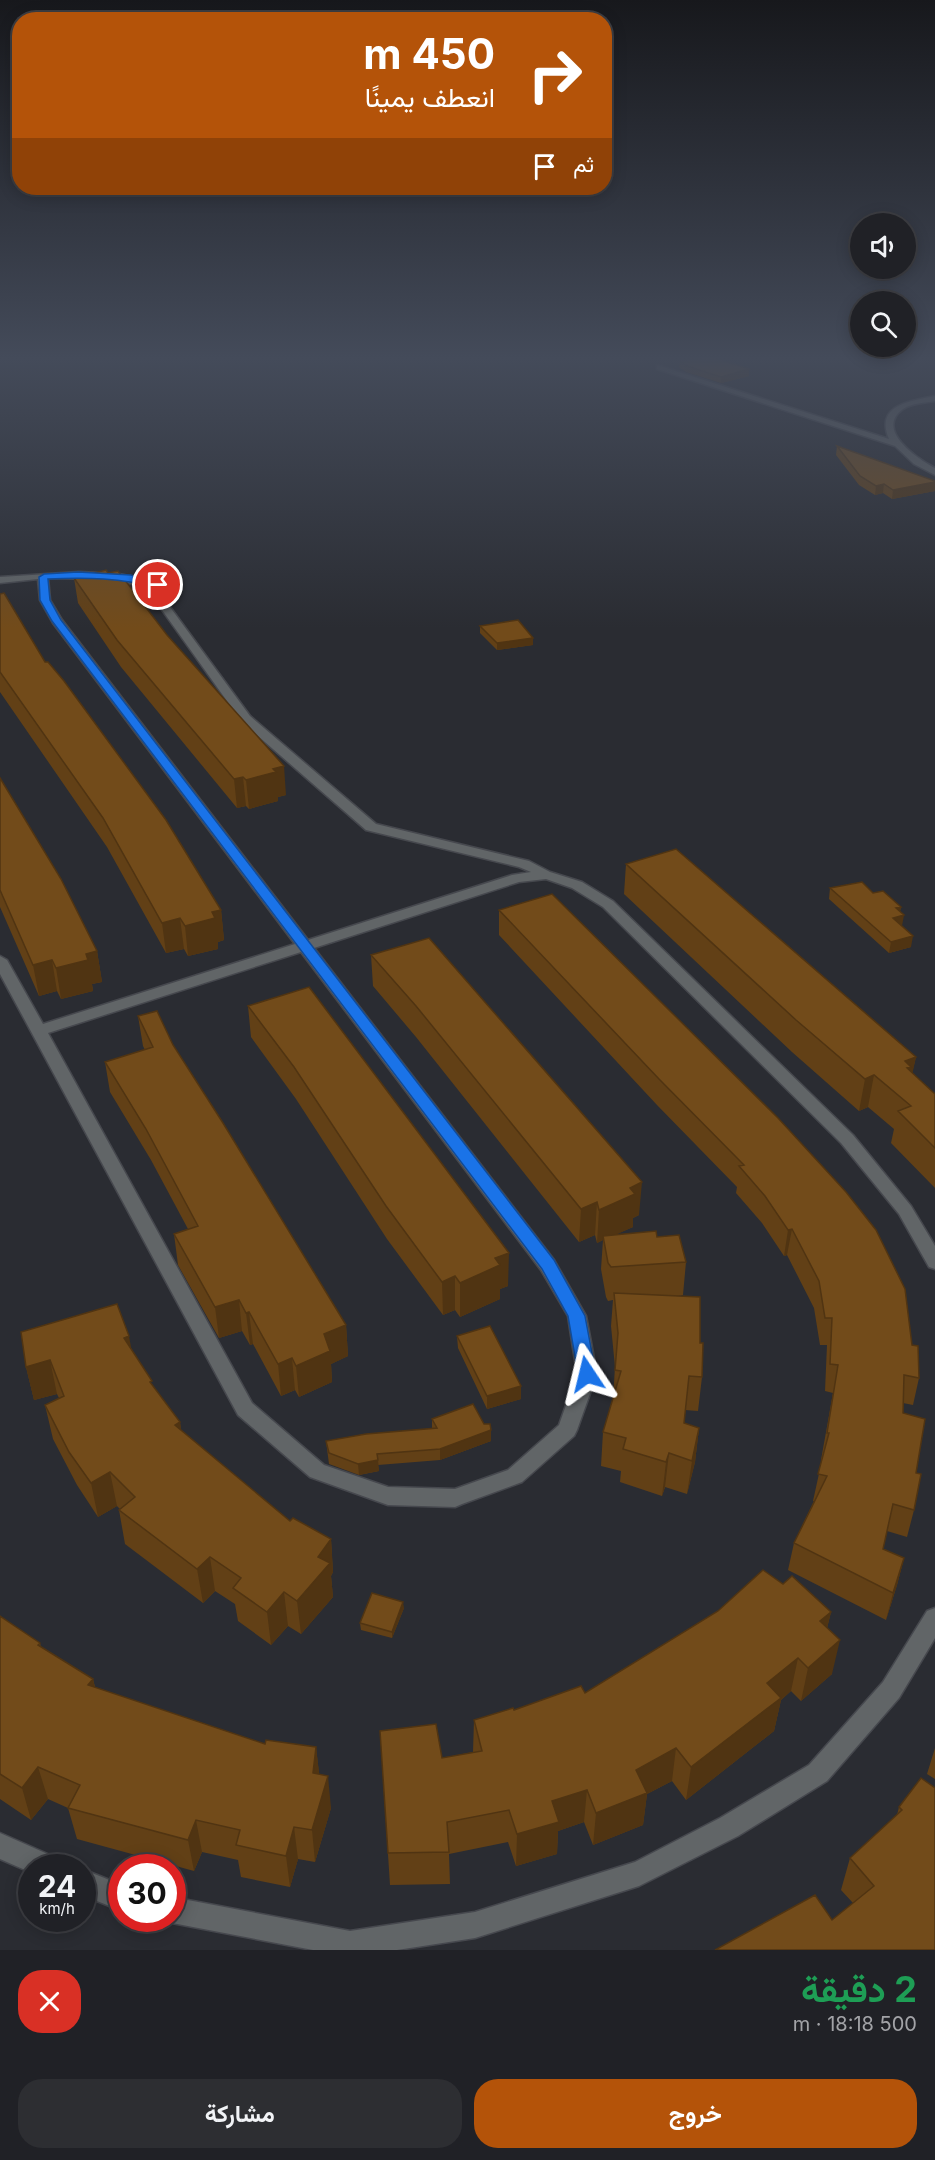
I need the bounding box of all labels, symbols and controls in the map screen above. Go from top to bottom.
text: 450 m [363,28,495,79]
icon: right [516,36,594,114]
text: انعطف يمينًا [365,81,495,114]
icon: arrive [528,150,561,183]
text: ثم [573,151,594,177]
map controls [850,213,916,357]
button: sound [850,213,916,279]
button: search [850,291,916,357]
pin [132,559,183,610]
icon: arrive [141,568,174,601]
position arrow [555,1342,619,1406]
speed limit sign: 30 [108,1854,186,1932]
text: 24 [38,1868,76,1904]
text: km/h [39,1899,75,1918]
text: 2 دقيقة [801,1967,917,2011]
button: close [18,1970,81,2033]
text: 500 m · 18:18 [793,2012,917,2036]
button: مشاركة [18,2079,462,2148]
button: خروج [474,2079,917,2148]

